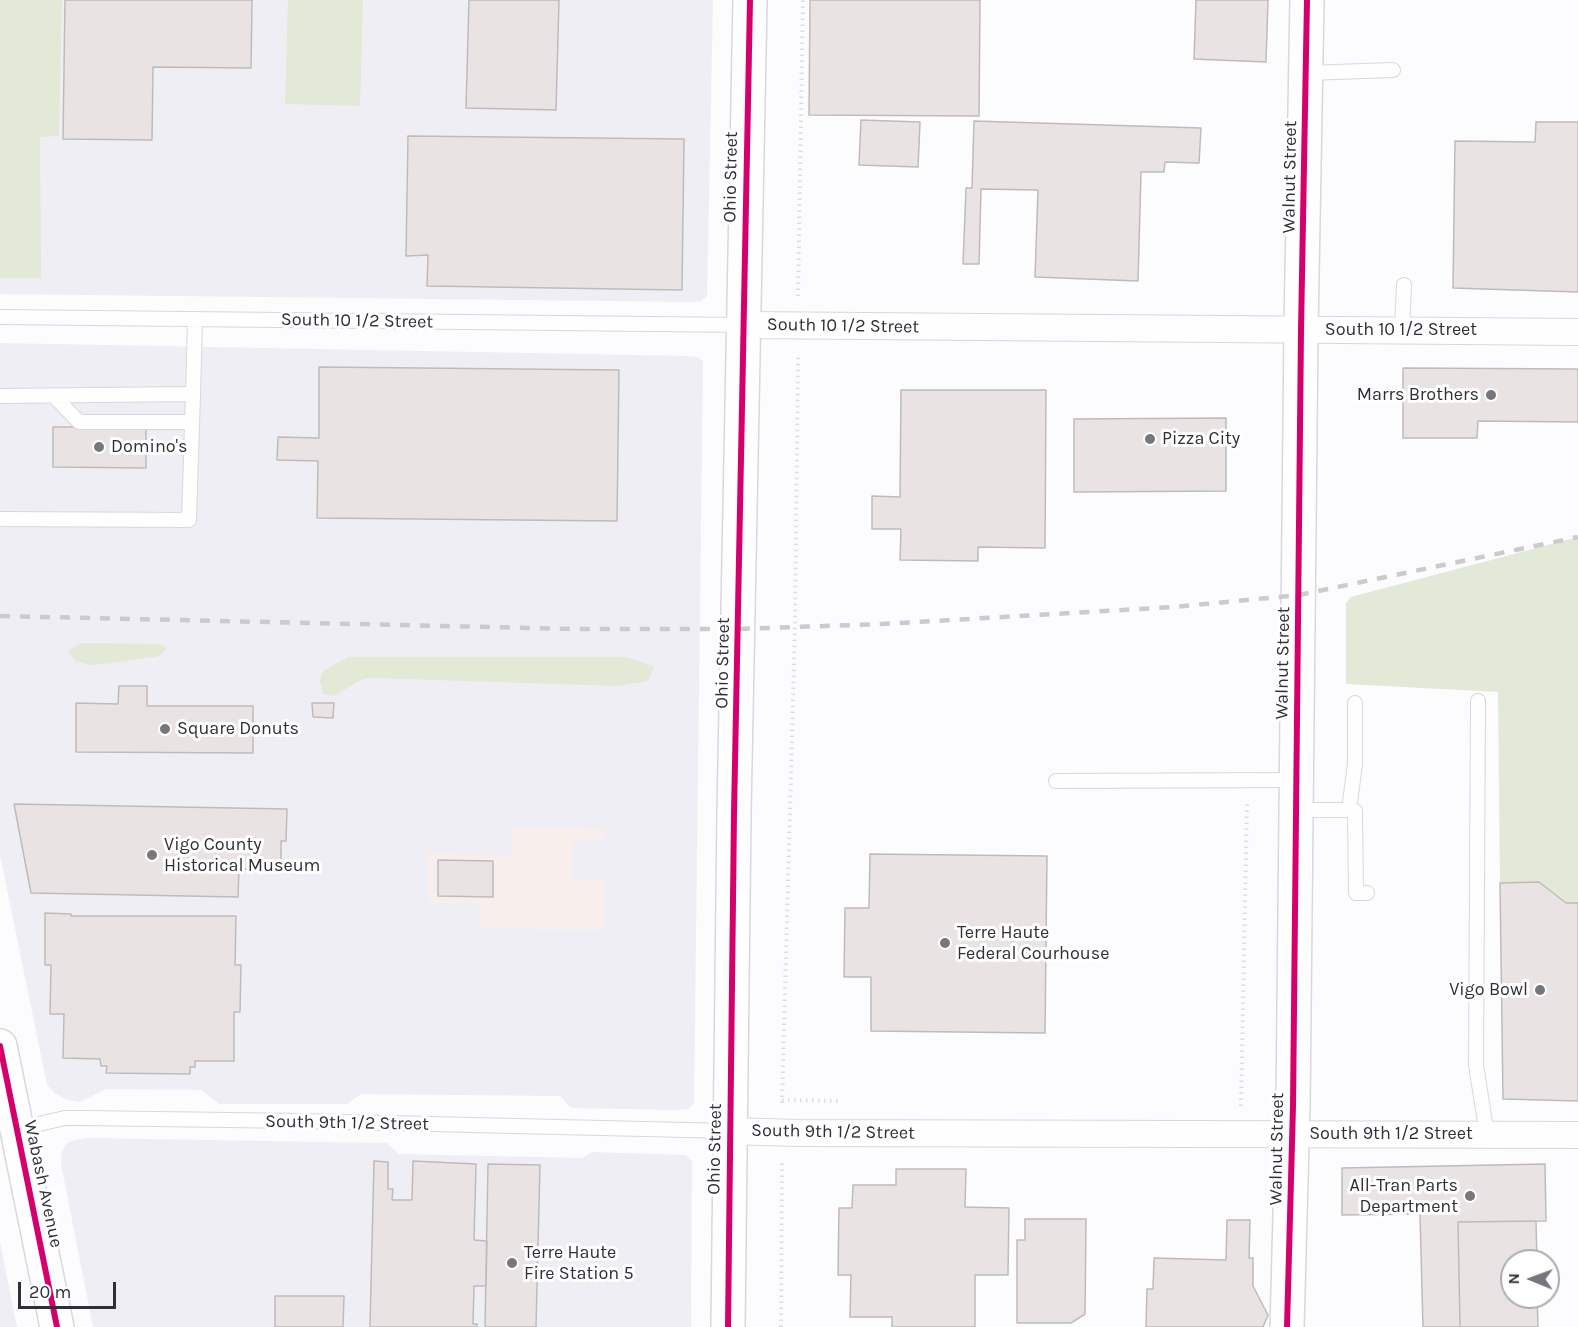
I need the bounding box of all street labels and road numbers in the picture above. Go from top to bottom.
street label: Walnut Street [1278,120,1302,234]
street label: Ohio Street [719,131,743,223]
street label: South 10 1/2 Street [281,309,433,333]
street label: South 10 1/2 Street [767,314,919,338]
street label: South 10 1/2 Street [1325,319,1477,341]
street label: Walnut Street [1271,606,1295,720]
street label: Ohio Street [711,617,735,709]
street label: Walnut Street [1265,1092,1289,1206]
street label: Ohio Street [703,1103,727,1195]
street label: South 9th 1/2 Street [265,1111,429,1135]
street label: Wabash Avenue [19,1118,67,1250]
street label: South 9th 1/2 Street [751,1120,915,1144]
street label: South 9th 1/2 Street [1309,1123,1473,1145]

